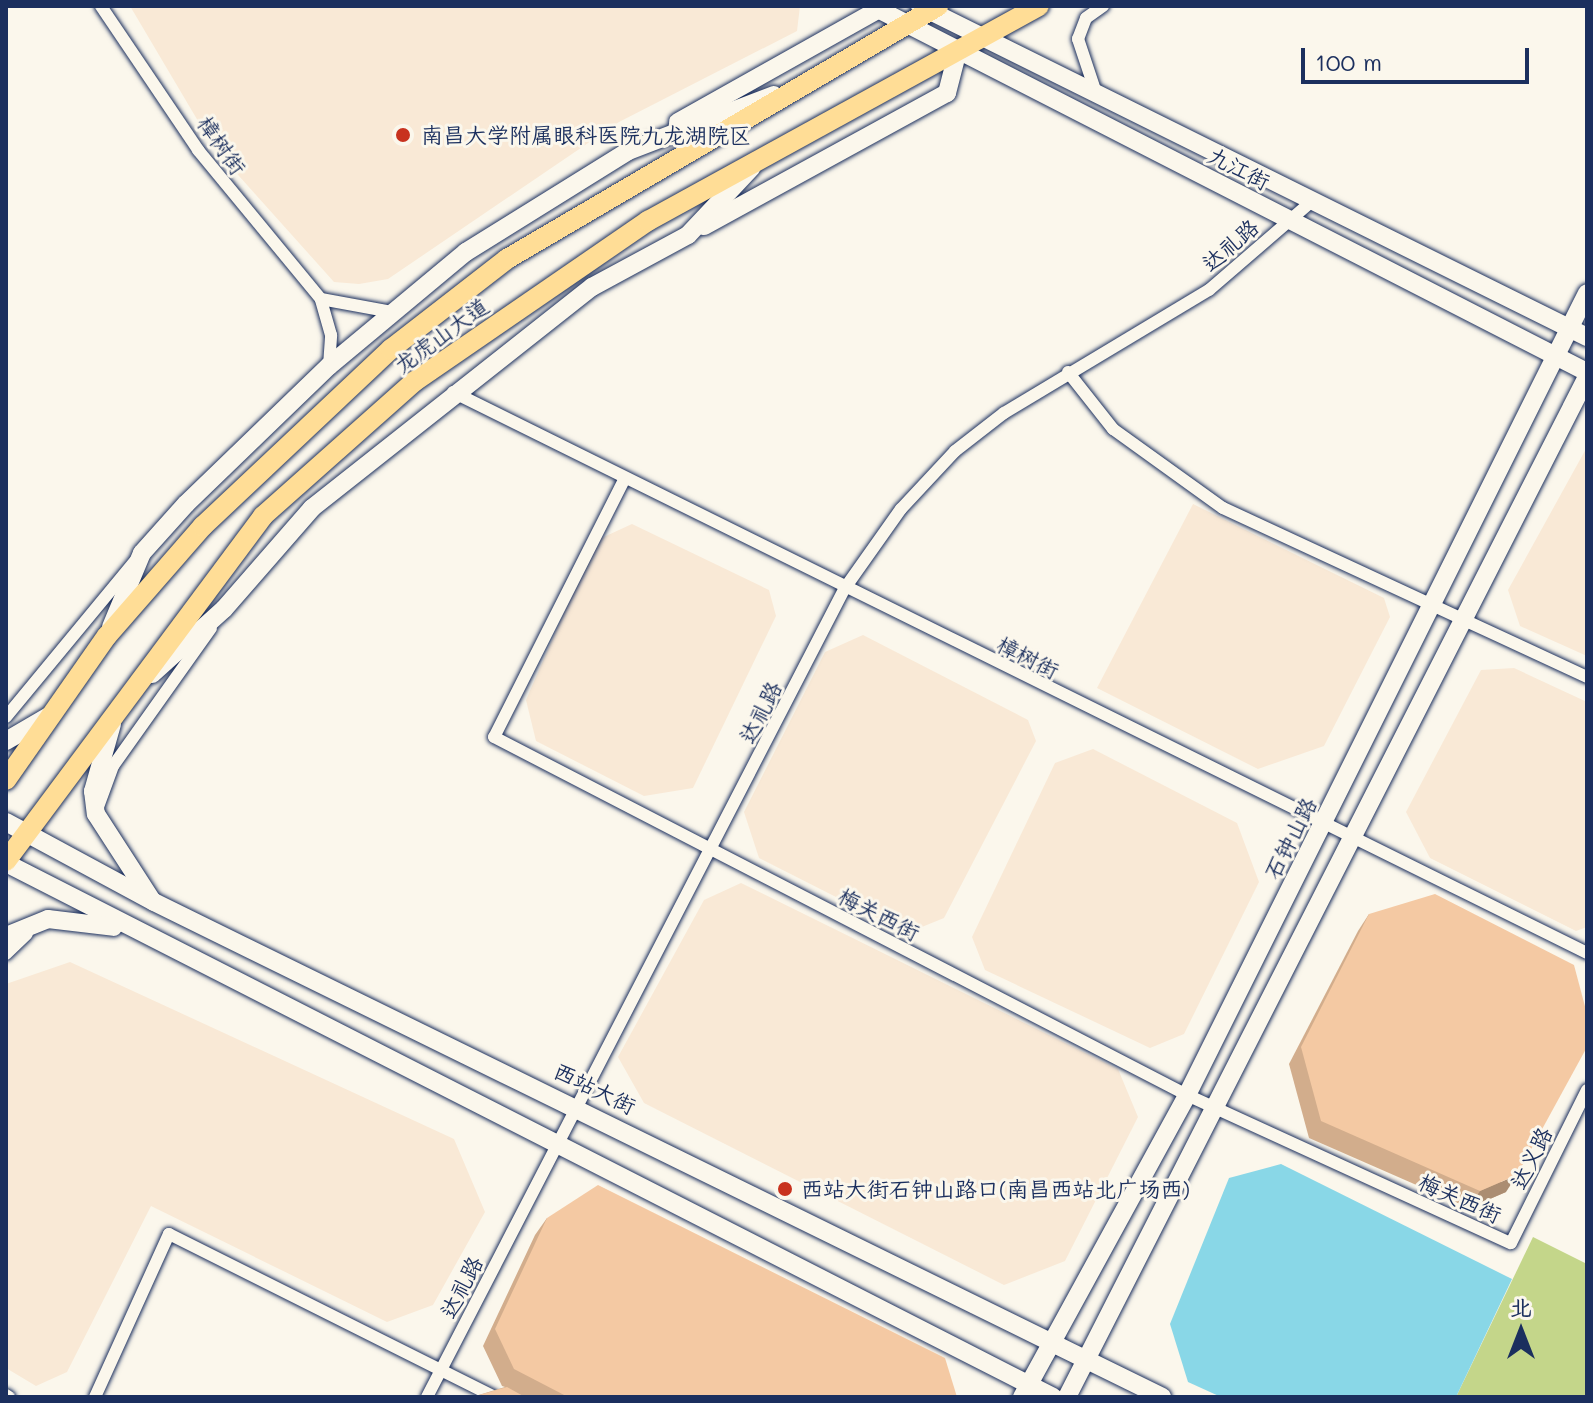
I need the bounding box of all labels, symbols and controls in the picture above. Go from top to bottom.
scale bar [1305,32,1533,82]
text: 100 m [1315,46,1382,77]
street label: 樟树街 [192,110,252,180]
place label: 南昌大学附属眼科医院九龙湖院区 [421,122,751,148]
marker: 南昌大学附属眼科医院九龙湖院区 [392,124,414,146]
street label: 九江街 [1204,141,1274,195]
street label: 达礼路 [1196,213,1264,277]
street label: 龙虎山大道 [389,292,493,378]
street label: 樟树街 [993,630,1063,684]
street label: 达礼路 [733,677,787,747]
street label: 石钟山路 [1258,793,1322,883]
street label: 梅关西街 [834,882,924,946]
street label: 西站大街 [550,1057,640,1119]
street label: 达义路 [1505,1123,1557,1193]
street label: 梅关西街 [1414,1168,1506,1228]
place label: 西站大街石钟山路口(南昌西站北广场西) [801,1176,1190,1202]
marker: 西站大街石钟山路口(南昌西站北广场西) [776,1180,794,1198]
street label: 达礼路 [434,1252,488,1322]
north arrow [1481,1291,1561,1371]
text: 北 [1510,1292,1532,1321]

